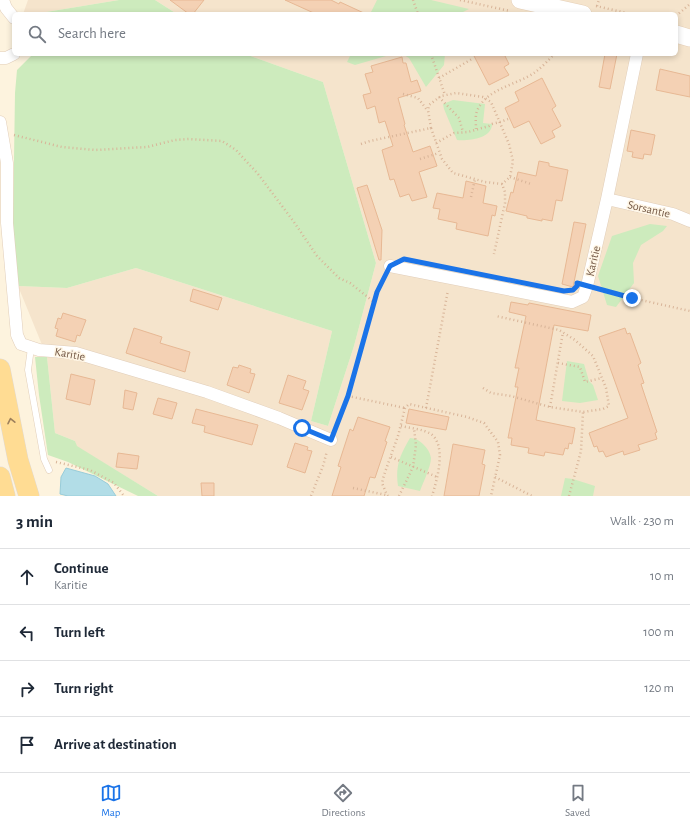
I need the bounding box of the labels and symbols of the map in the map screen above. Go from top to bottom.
street label: Sorsantie [627,198,671,220]
street label: Karitie [584,245,602,277]
route end [623,289,641,307]
street label: Karitie [54,345,86,363]
one-way arrow [7,418,15,425]
route start [293,419,311,437]

